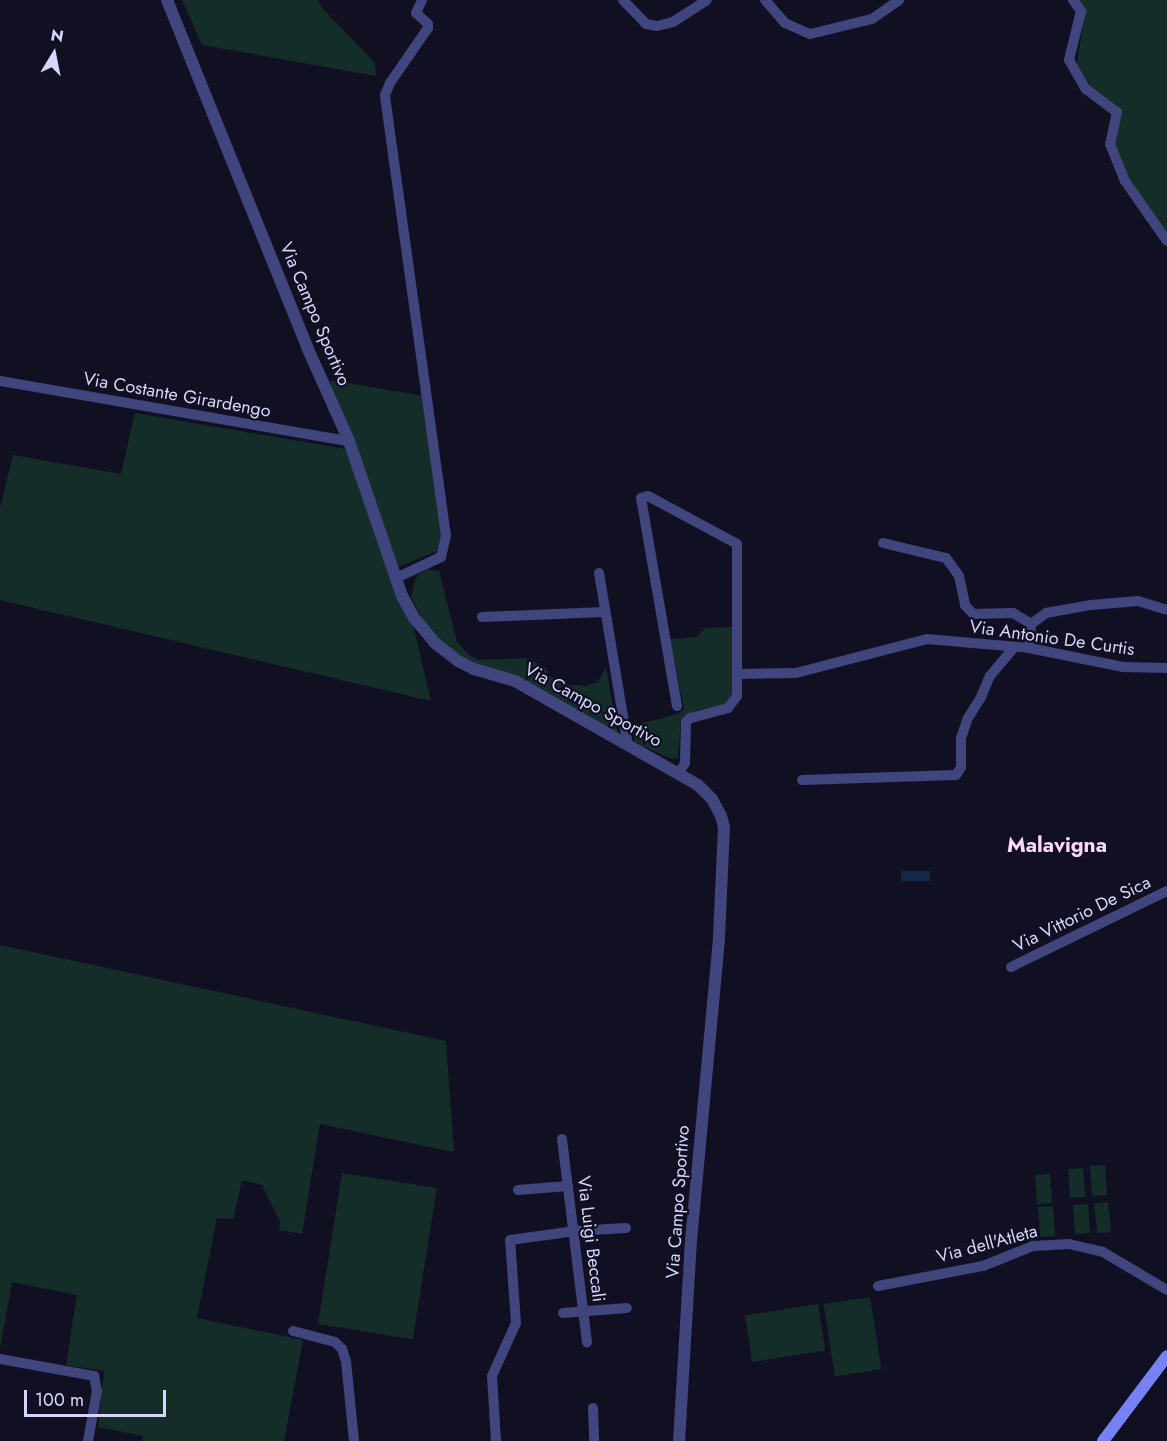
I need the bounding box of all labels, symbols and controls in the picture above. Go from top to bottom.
text: N [49,23,65,48]
north arrow [24,24,84,84]
street label: Via Campo Sportivo [275,239,355,389]
street label: Via Costante Girardengo [81,368,273,422]
street label: Via Antonio De Curtis [968,616,1136,660]
street label: Via Campo Sportivo [521,658,665,752]
district label: Malavigna [1007,832,1107,858]
street label: Via Vittorio De Sica [1010,871,1154,957]
street label: Via Campo Sportivo [662,1125,694,1279]
street label: Via Luigi Beccali [573,1175,609,1303]
street label: Via dell'Atleta [934,1220,1040,1268]
scale bar [27,1378,170,1416]
text: 100 m [35,1387,84,1413]

